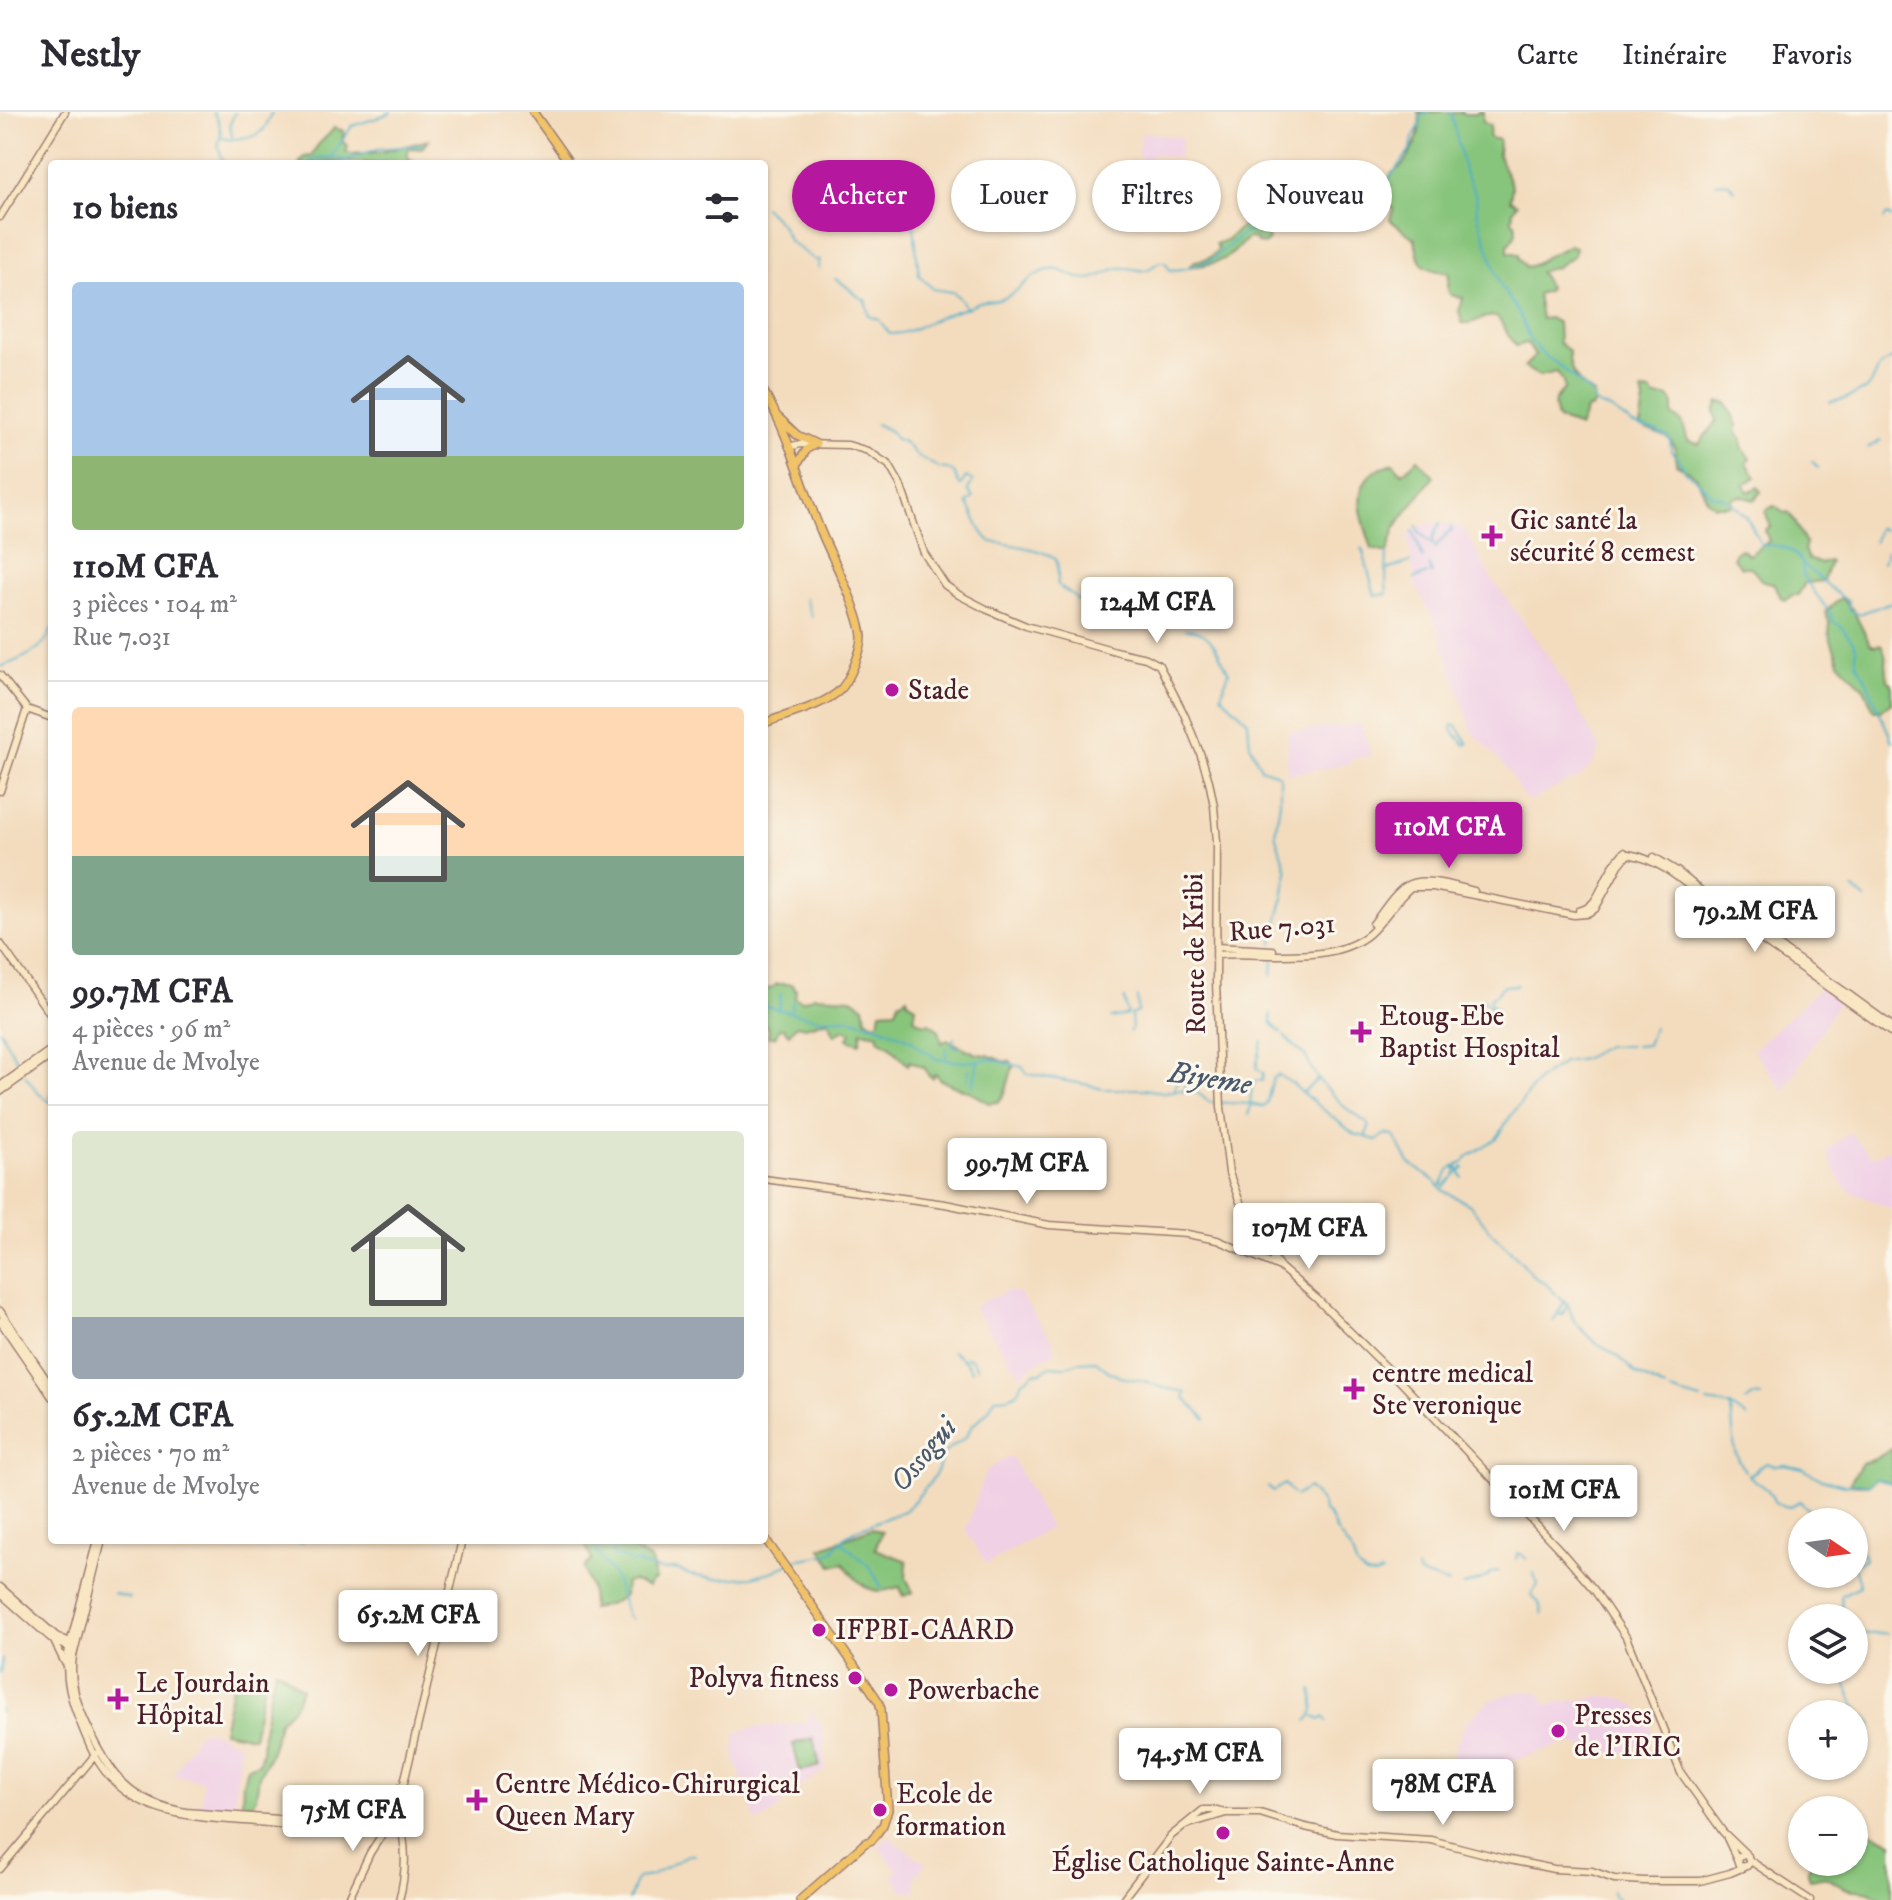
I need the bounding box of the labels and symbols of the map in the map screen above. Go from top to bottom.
place label: Gic santé la sécurité 8 cemest [1510,503,1695,570]
marker: Gic santé la sécurité 8 cemest [1481,525,1503,547]
pin: 124M CFA [1074,577,1240,645]
place label: Stade [908,673,969,708]
marker: Stade [883,681,901,699]
pin: 110M CFA [1366,802,1532,870]
street label: Route de Kribi [1176,873,1214,1035]
pin: 79.2M CFA [1663,886,1847,954]
street label: Rue 7.031 [1227,906,1337,950]
place label: Etoug-Ebe Baptist Hospital [1379,999,1560,1066]
marker: Etoug-Ebe Baptist Hospital [1350,1021,1372,1043]
water label: Biyeme [1165,1054,1255,1104]
pin: 99.7M CFA [935,1138,1119,1206]
pin: 107M CFA [1226,1203,1392,1271]
place label: centre medical Ste veronique [1372,1356,1534,1423]
marker: centre medical Ste veronique [1343,1378,1365,1400]
water label: Ossogui [882,1409,967,1500]
pin: 101M CFA [1481,1465,1647,1533]
north arrow [1788,1508,1868,1588]
pin: 65.2M CFA [326,1590,510,1658]
place label: IFPBI-CAARD [835,1613,1014,1648]
marker: IFPBI-CAARD [810,1621,828,1639]
place label: Polyva fitness [689,1661,839,1696]
place label: Le Jourdain Hôpital [136,1666,270,1733]
marker: Polyva fitness [846,1669,864,1687]
place label: Powerbache [907,1673,1039,1708]
marker: Powerbache [882,1681,900,1699]
marker: Le Jourdain Hôpital [107,1688,129,1710]
place label: Presses de l'IRIC [1574,1698,1681,1765]
marker: Presses de l'IRIC [1549,1722,1567,1740]
pin: 74.5M CFA [1108,1728,1292,1796]
pin: 78M CFA [1369,1759,1517,1827]
place label: Centre Médico-Chirurgical Queen Mary [495,1767,800,1834]
place label: Ecole de formation [896,1777,1006,1844]
pin: 75M CFA [279,1785,427,1853]
marker: Centre Médico-Chirurgical Queen Mary [466,1789,488,1811]
marker: Ecole de formation [871,1801,889,1819]
marker: Église Catholique Sainte-Anne [1214,1824,1232,1842]
place label: Église Catholique Sainte-Anne [1052,1845,1395,1880]

